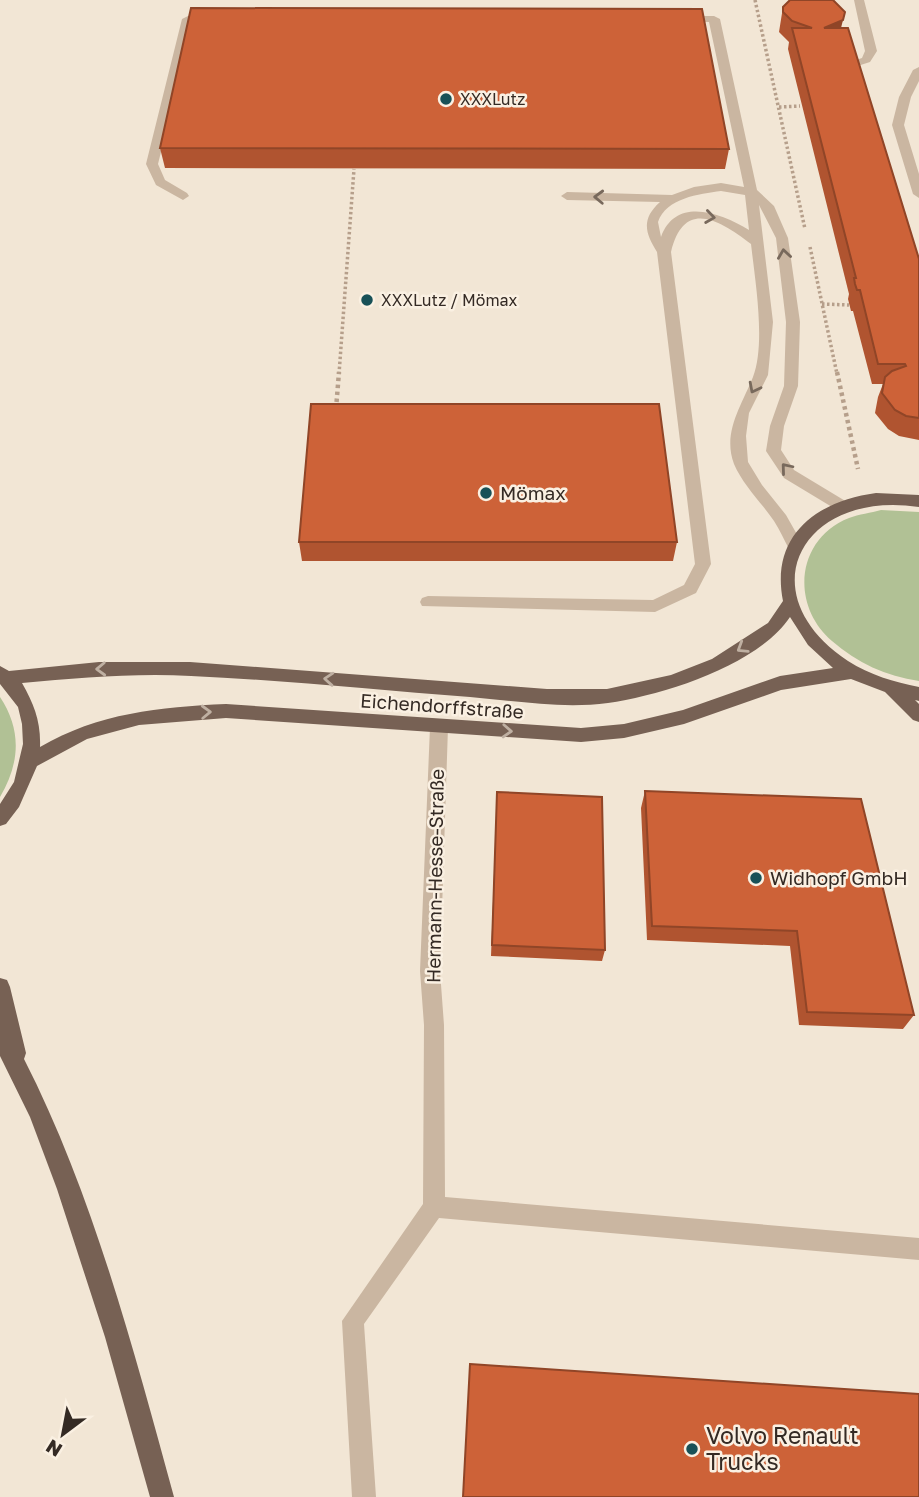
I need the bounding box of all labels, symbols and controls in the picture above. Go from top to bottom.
place label: XXXLutz [460,89,525,109]
marker: XXXLutz [438,91,454,107]
one-way arrow [594,189,605,204]
one-way arrow [704,209,716,224]
one-way arrow [776,248,791,260]
place label: XXXLutz / Mömax [381,290,518,310]
marker: XXXLutz / Mömax [359,292,375,308]
one-way arrow [749,381,763,393]
one-way arrow [782,463,795,476]
place label: Mömax [500,481,566,504]
marker: Mömax [478,485,494,501]
one-way arrow [737,640,750,653]
one-way arrow [96,661,106,677]
one-way arrow [323,672,334,687]
street label: Eichendorffstraße [359,688,525,723]
one-way arrow [200,704,211,719]
one-way arrow [502,723,513,738]
street label: Hermann-Hesse-Straße [421,769,448,983]
place label: Widhopf GmbH [770,866,908,889]
marker: Widhopf GmbH [748,870,764,886]
north arrow [28,1399,98,1469]
place label: Volvo Renault Trucks [706,1421,859,1475]
text: N [42,1435,66,1462]
marker: Volvo Renault Trucks [684,1441,700,1457]

